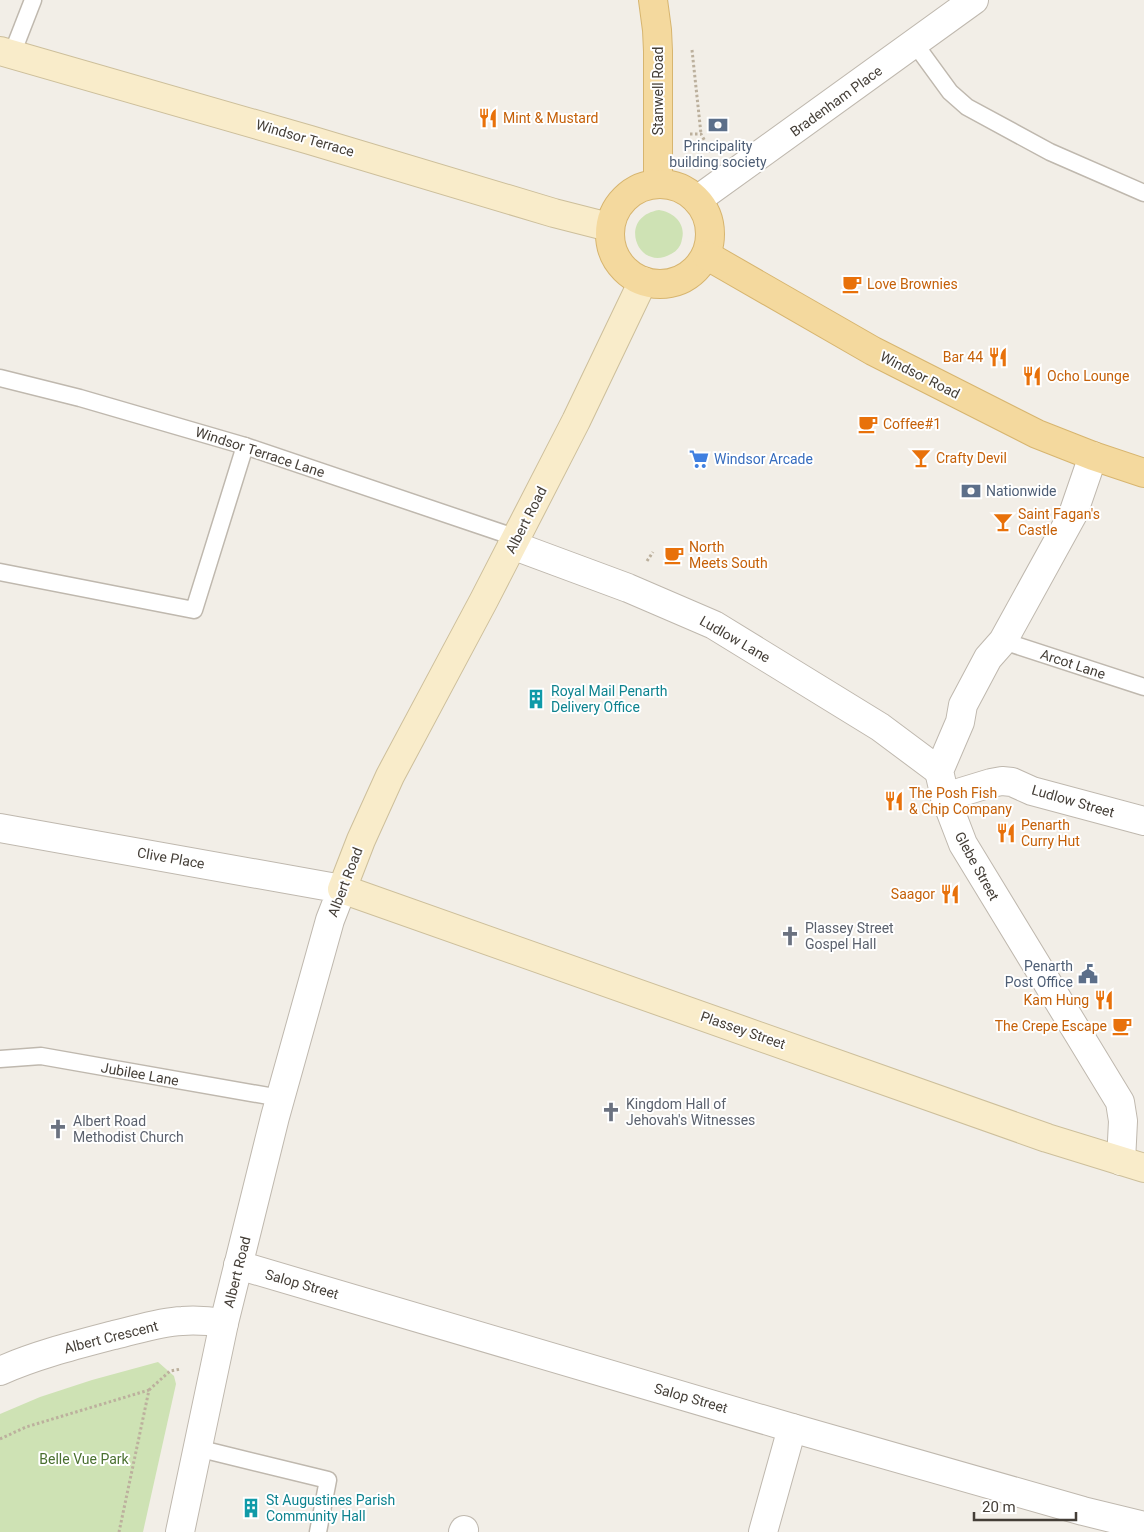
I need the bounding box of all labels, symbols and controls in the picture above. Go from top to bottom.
street label: Stanwell Road [650,47,666,135]
street label: Bradenham Place [787,62,885,140]
restaurant icon: Mint & Mustard [477,107,499,129]
place label: Mint & Mustard [503,110,598,126]
bank icon: Principality building society [707,114,729,136]
street label: Windsor Terrace [254,116,356,160]
place label: Principality building society [669,138,767,170]
cafe icon: Love Brownies [841,273,863,295]
place label: Love Brownies [867,276,958,292]
restaurant icon: Bar 44 [987,346,1009,368]
street label: Windsor Road [878,348,962,402]
place label: Bar 44 [943,349,983,365]
restaurant icon: Ocho Lounge [1021,365,1043,387]
place label: Ocho Lounge [1047,368,1129,384]
cafe icon: Coffee#1 [857,413,879,435]
place label: Coffee#1 [883,416,941,432]
street label: Windsor Terrace Lane [193,424,327,480]
bar icon: Crafty Devil [910,447,932,469]
supermarket icon: Windsor Arcade [688,448,710,470]
place label: Crafty Devil [936,450,1007,466]
place label: Windsor Arcade [714,451,813,467]
bank icon: Nationwide [960,480,982,502]
place label: Nationwide [986,483,1057,499]
street label: Albert Road [502,484,550,556]
place label: Saint Fagan's Castle [1018,506,1100,538]
bar icon: Saint Fagan's Castle [992,511,1014,533]
place label: North Meets South [689,539,768,571]
cafe icon: North Meets South [663,544,685,566]
street label: Ludlow Lane [697,612,773,666]
street label: Arcot Lane [1038,646,1108,682]
place label: Royal Mail Penarth Delivery Office [551,683,668,715]
building icon: Royal Mail Penarth Delivery Office [525,688,547,710]
street label: Ludlow Street [1030,782,1117,821]
place label: The Posh Fish & Chip Company [909,785,1012,817]
restaurant icon: The Posh Fish & Chip Company [883,790,905,812]
place label: Penarth Curry Hut [1021,817,1080,849]
restaurant icon: Penarth Curry Hut [995,822,1017,844]
street label: Glebe Street [952,829,1003,904]
street label: Clive Place [136,844,206,872]
street label: Albert Road [324,845,366,919]
restaurant icon: Saagor [939,883,961,905]
place label: Saagor [891,886,935,902]
place label: Plassey Street Gospel Hall [805,920,894,952]
church icon: Plassey Street Gospel Hall [779,925,801,947]
place label: Penarth Post Office [1005,958,1073,990]
public building icon: Penarth Post Office [1077,963,1099,985]
restaurant icon: Kam Hung [1093,989,1115,1011]
place label: Kam Hung [1024,992,1089,1008]
street label: Plassey Street [698,1008,788,1052]
cafe icon: The Crepe Escape [1111,1015,1133,1037]
place label: The Crepe Escape [995,1018,1107,1034]
street label: Jubilee Lane [100,1059,180,1089]
place label: Kingdom Hall of Jehovah's Witnesses [626,1096,755,1128]
church icon: Kingdom Hall of Jehovah's Witnesses [600,1101,622,1123]
place label: Albert Road Methodist Church [73,1113,184,1145]
church icon: Albert Road Methodist Church [47,1118,69,1140]
street label: Albert Road [220,1235,254,1309]
street label: Salop Street [263,1266,341,1302]
street label: Albert Crescent [62,1317,160,1356]
street label: Salop Street [652,1380,730,1416]
park label: Belle Vue Park [39,1451,130,1467]
scale bar [974,1490,1076,1522]
place label: St Augustines Parish Community Hall [266,1492,395,1524]
building icon: St Augustines Parish Community Hall [240,1497,262,1519]
text: 20 m [982,1498,1016,1516]

